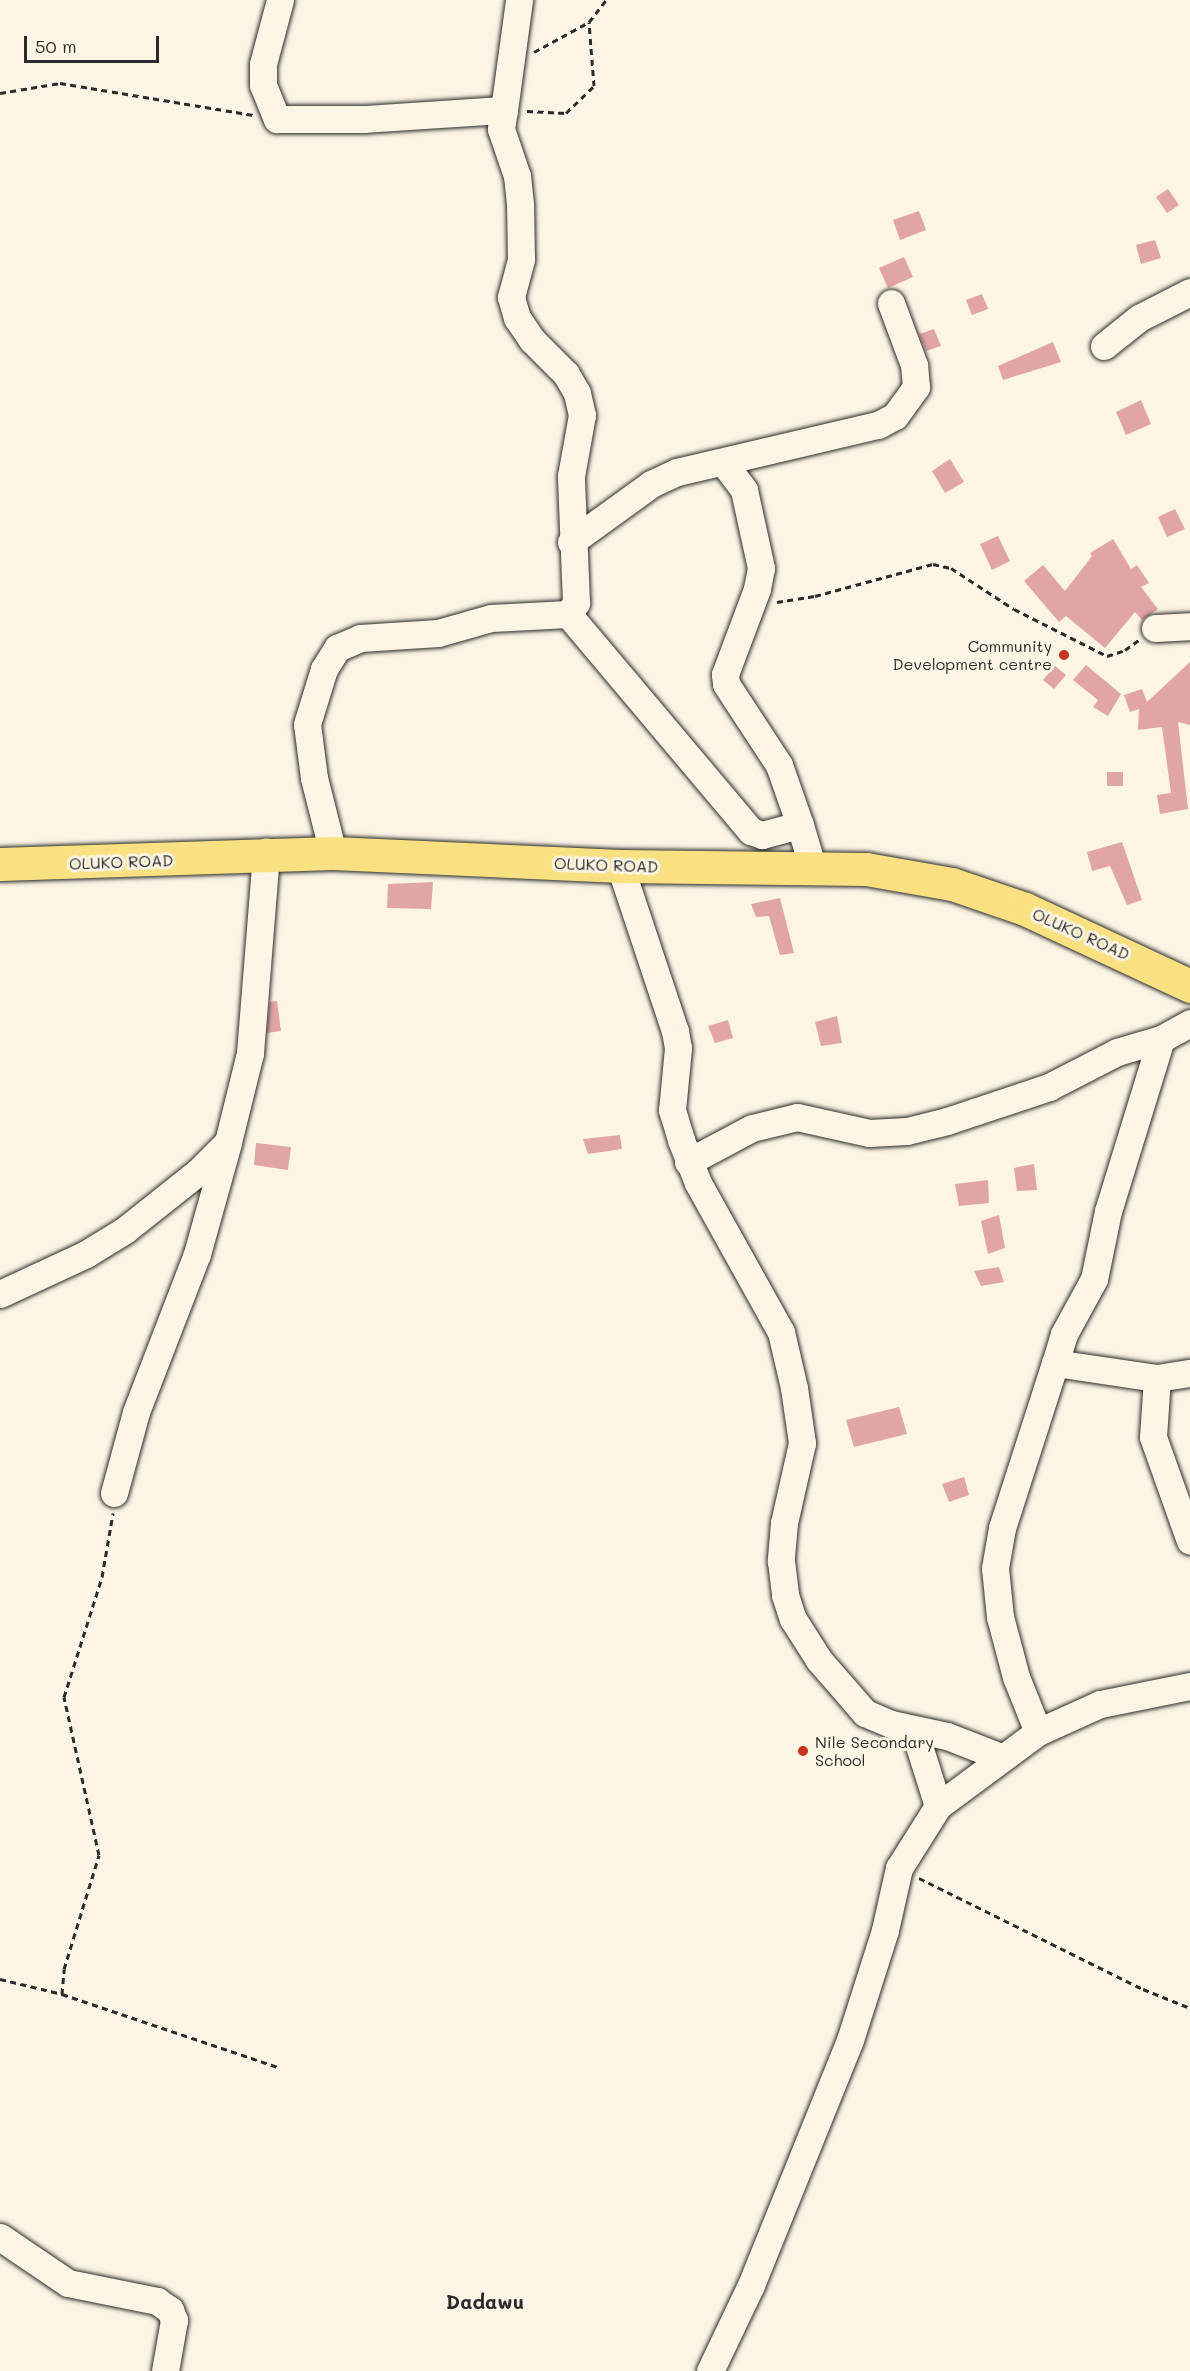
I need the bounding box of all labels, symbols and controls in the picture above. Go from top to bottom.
scale bar [27,24,162,62]
text: 50 m [35,34,77,58]
place label: Community Development centre [893,636,1052,674]
marker: Community Development centre [1057,648,1071,662]
street label: OLUKO ROAD [69,851,173,873]
street label: OLUKO ROAD [554,854,658,876]
street label: OLUKO ROAD [1029,904,1133,964]
place label: Nile Secondary School [815,1732,934,1770]
marker: Nile Secondary School [796,1744,810,1758]
district label: Dadawu [446,2289,524,2313]

